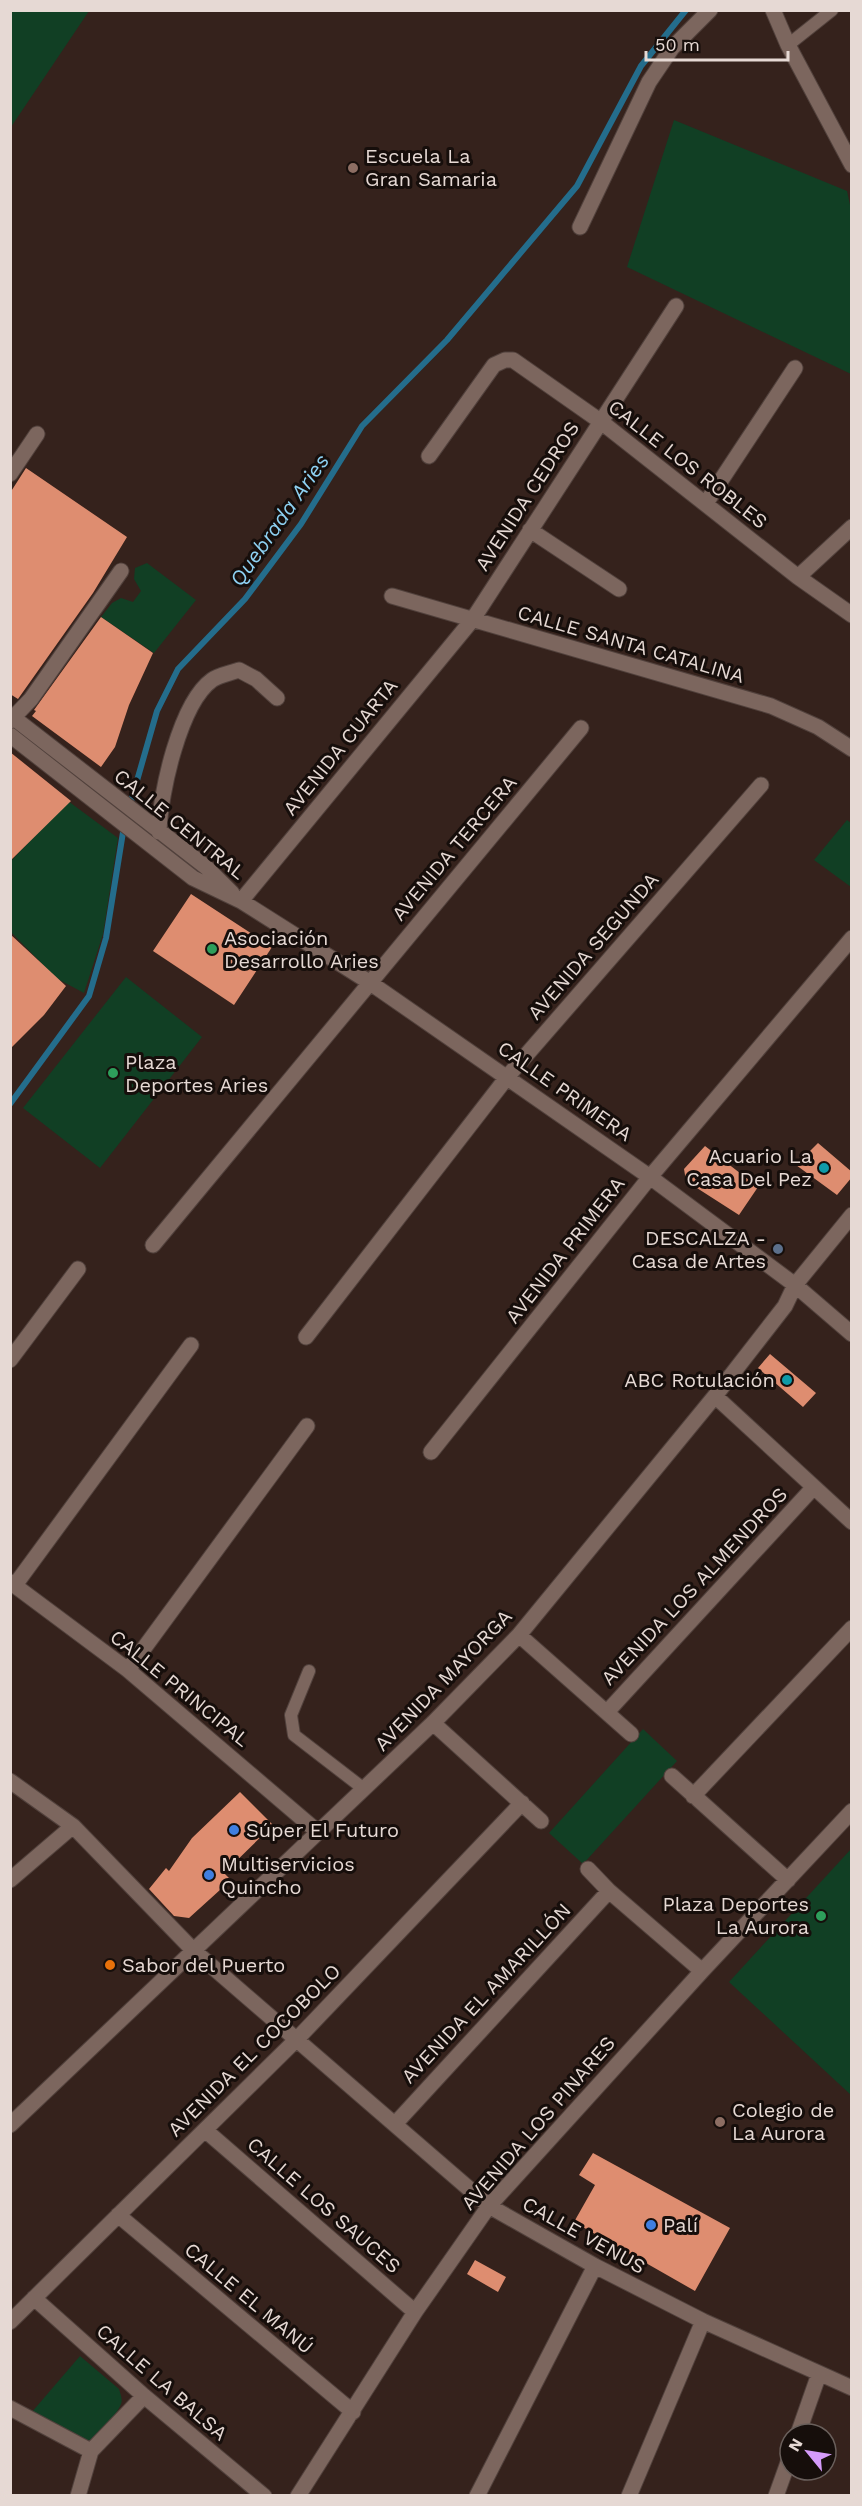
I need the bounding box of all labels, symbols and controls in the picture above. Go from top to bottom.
scale bar [646,24,788,62]
text: 50 m [655,34,700,55]
place label: Escuela La Gran Samaria [365,144,497,191]
marker: Escuela La Gran Samaria [346,161,360,175]
street label: CALLE LOS ROBLES [604,394,772,534]
street label: AVENIDA CEDROS [470,417,584,575]
water label: Quebrada Aries [224,449,334,591]
street label: CALLE SANTA CATALINA [515,600,747,688]
street label: AVENIDA CUARTA [278,674,402,820]
street label: CALLE CENTRAL [109,764,251,884]
street label: AVENIDA TERCERA [386,771,522,925]
street label: AVENIDA SEGUNDA [522,867,664,1025]
place label: Asociación Desarrollo Aries [224,926,379,973]
marker: Asociación Desarrollo Aries [205,942,219,956]
street label: CALLE PRIMERA [493,1036,637,1146]
place label: Plaza Deportes Aries [125,1050,268,1097]
marker: Plaza Deportes Aries [106,1066,120,1080]
place label: Acuario La Casa Del Pez [686,1144,812,1191]
marker: Acuario La Casa Del Pez [817,1161,831,1175]
street label: AVENIDA PRIMERA [500,1172,630,1328]
place label: DESCALZA - Casa de Artes [631,1226,766,1273]
marker: DESCALZA - Casa de Artes [771,1242,785,1256]
place label: ABC Rotulación [624,1368,775,1392]
marker: ABC Rotulación [780,1373,794,1387]
street label: AVENIDA LOS ALMENDROS [596,1482,792,1690]
street label: AVENIDA MAYORGA [369,1604,517,1756]
street label: CALLE PRINCIPAL [105,1624,255,1752]
place label: Súper El Futuro [246,1818,399,1842]
marker: Súper El Futuro [227,1823,241,1837]
place label: Multiservicios Quincho [221,1852,355,1899]
marker: Multiservicios Quincho [202,1868,216,1882]
place label: Plaza Deportes La Aurora [662,1892,809,1939]
street label: AVENIDA EL AMARILLÓN [396,1898,576,2088]
marker: Plaza Deportes La Aurora [814,1909,828,1923]
place label: Sabor del Puerto [122,1953,285,1977]
marker: Sabor del Puerto [103,1958,117,1972]
street label: AVENIDA EL COCOBOLO [163,1959,345,2141]
street label: AVENIDA LOS PINARES [456,2031,620,2215]
place label: Colegio de La Aurora [732,2098,834,2145]
marker: Colegio de La Aurora [713,2115,727,2129]
street label: CALLE LOS SAUCES [242,2132,406,2278]
street label: CALLE VENUS [518,2191,650,2279]
place label: Palí [663,2213,698,2237]
marker: Palí [644,2218,658,2232]
street label: CALLE EL MANÚ [180,2237,318,2359]
street label: CALLE LA BALSA [92,2319,232,2445]
north arrow [778,2422,838,2482]
text: N [784,2435,807,2455]

